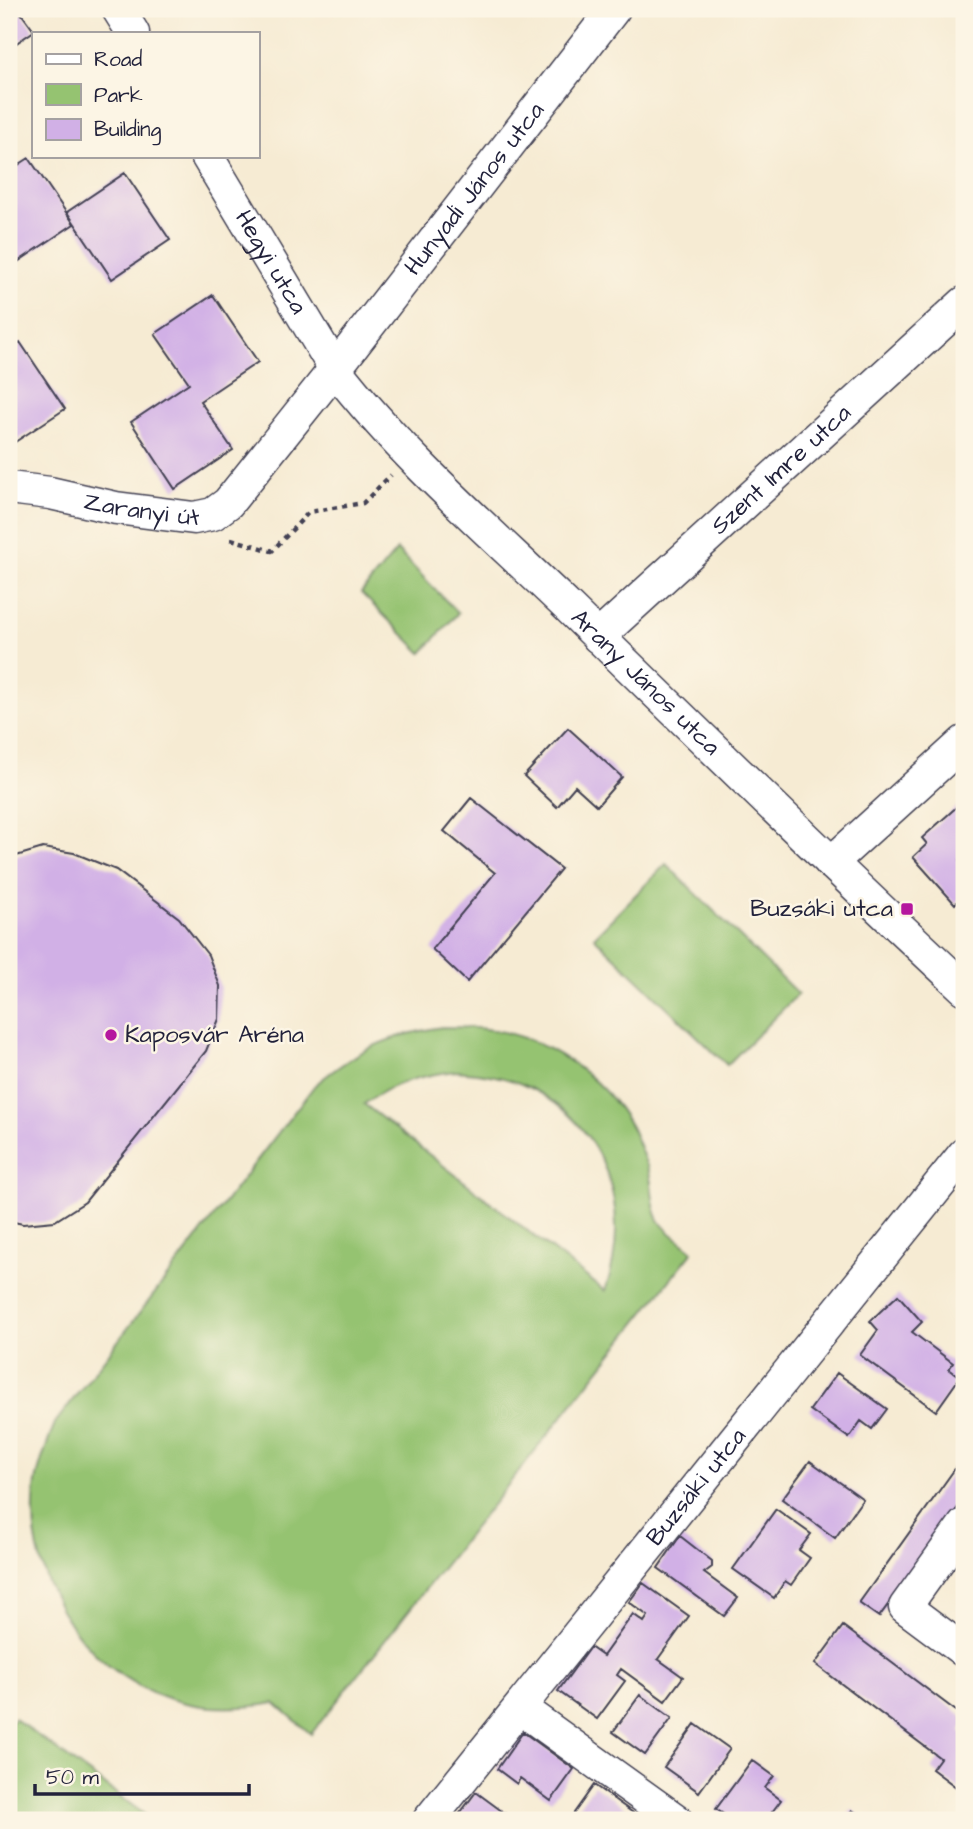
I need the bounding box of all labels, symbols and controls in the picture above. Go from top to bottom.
legend [32,32,259,158]
text: Road [94,45,142,74]
text: Park [94,81,143,110]
street label: Hunyadi János utca [397,95,553,283]
text: Building [94,115,162,146]
street label: Hegyi utca [227,204,315,321]
street label: Szent Imre utca [704,397,859,543]
street label: Zaranyi út [81,484,203,535]
street label: Arany János utca [563,602,728,763]
place label: Buzsáki utca [750,892,893,926]
marker: Buzsáki utca [899,901,915,917]
place label: Kaposvár Aréna [125,1018,304,1052]
marker: Kaposvár Aréna [103,1027,119,1043]
street label: Buzsáki utca [638,1421,754,1553]
scale bar [35,1752,248,1796]
text: 50 m [46,1763,100,1792]

